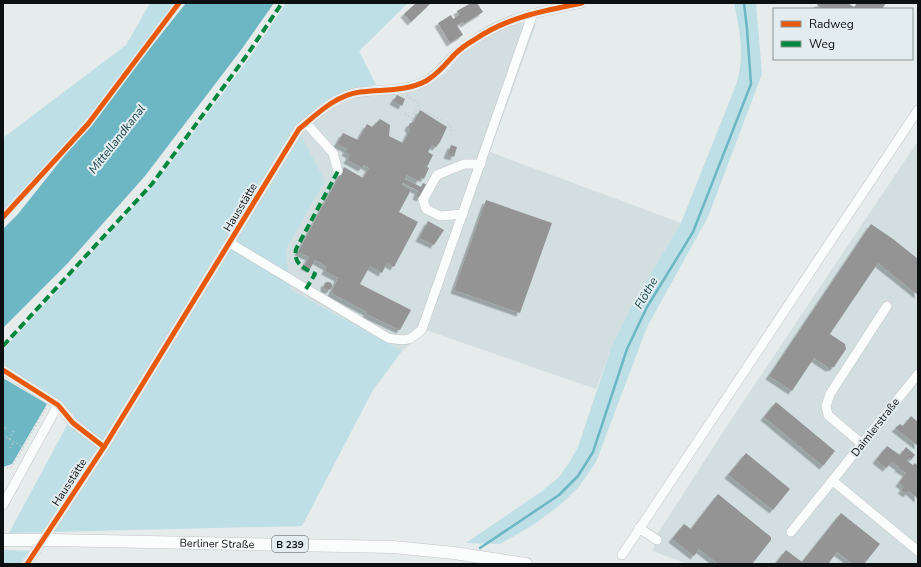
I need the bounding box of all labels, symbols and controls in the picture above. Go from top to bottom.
legend [773,8,913,60]
text: Radweg [809,16,854,32]
text: Weg [809,36,835,52]
water label: Mittellandkanal [85,101,149,177]
street label: Hausstätte [220,180,261,234]
water label: Flöthe [631,274,662,312]
street label: Daimlerstraße [848,395,903,460]
street label: Hausstätte [48,455,90,509]
street label: Berliner Straße [179,536,255,552]
road number: B 239 [272,536,308,552]

